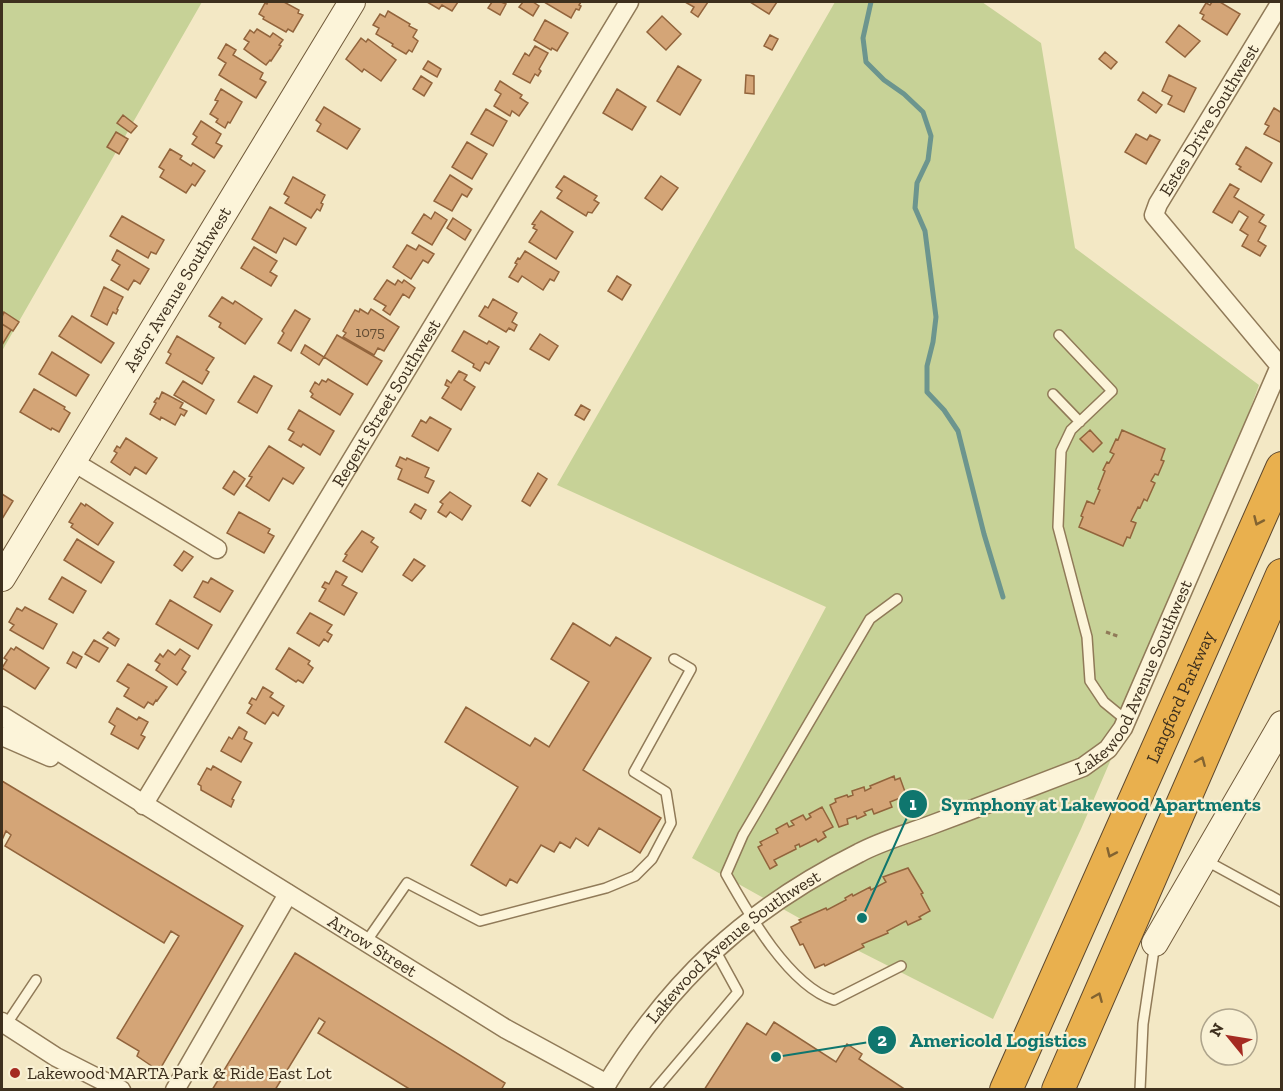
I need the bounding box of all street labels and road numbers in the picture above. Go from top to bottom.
street label: Estes Drive Southwest [1154,40,1264,200]
street label: Astor Avenue Southwest [119,202,236,376]
street label: Regent Street Southwest [327,315,446,491]
street label: Lakewood Avenue Southwest [1072,576,1197,780]
street label: Langford Parkway [1142,627,1220,766]
street label: Lakewood Avenue Southwest [642,865,825,1028]
street label: Arrow Street [324,910,421,982]

